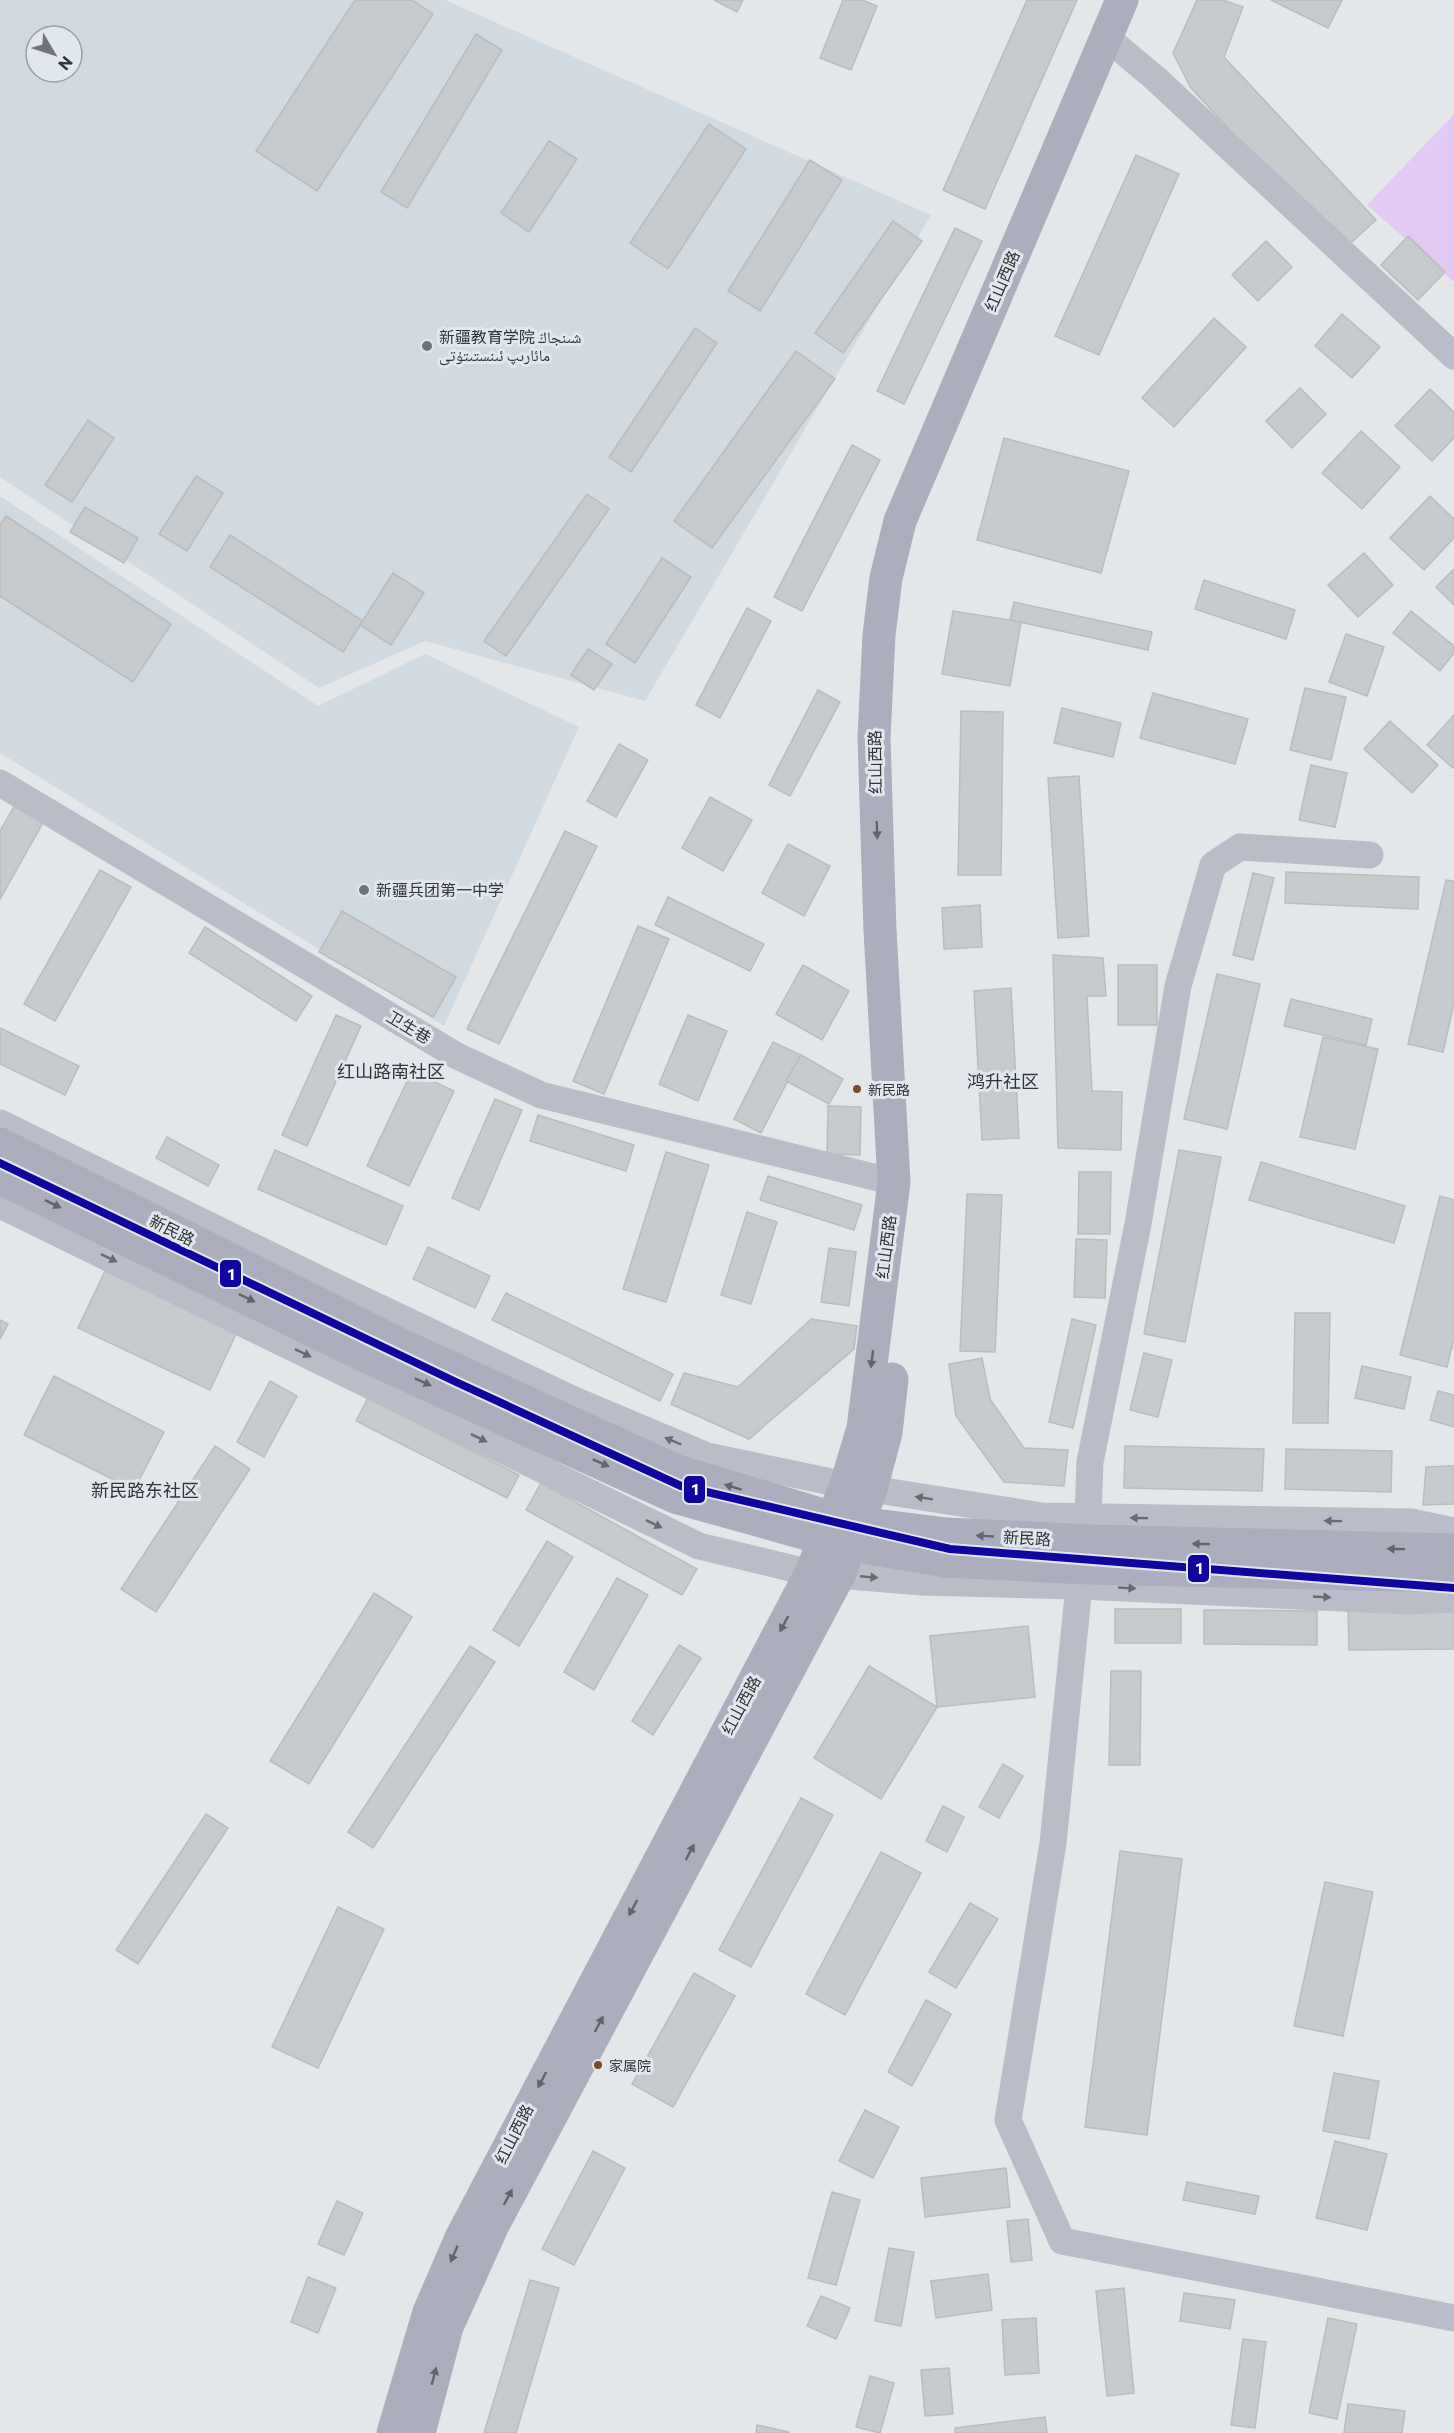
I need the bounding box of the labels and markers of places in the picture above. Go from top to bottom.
place label: 新疆教育学院 شىنجاڭ مائارىپ ئىنستىتۇتى [439,327,582,366]
marker: 新疆教育学院 شىنجاڭ مائارىپ ئىنستىتۇتى [420,339,434,353]
place label: 新疆兵团第一中学 [376,880,504,899]
marker: 新疆兵团第一中学 [357,883,371,897]
place label: 新民路 [868,1081,910,1098]
marker: 新民路 [851,1083,863,1095]
place label: 家属院 [609,2057,651,2074]
marker: 家属院 [592,2059,604,2071]

